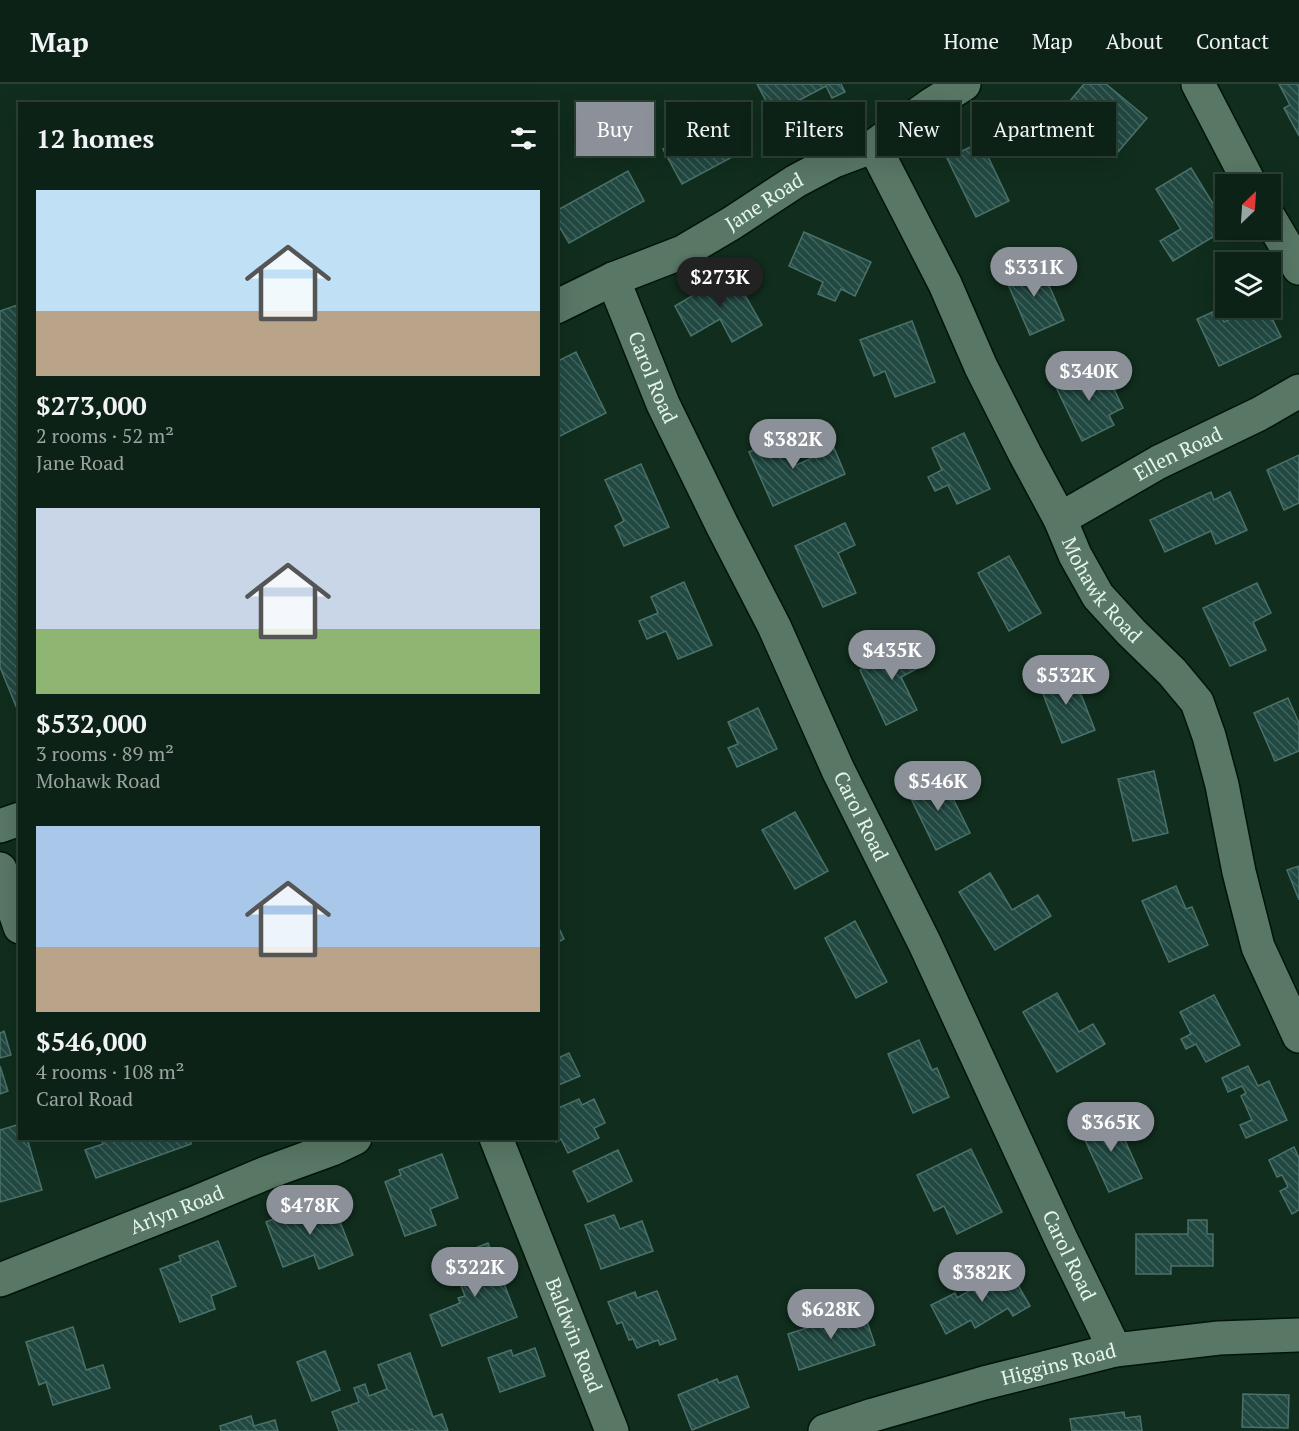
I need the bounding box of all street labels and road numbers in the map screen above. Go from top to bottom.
street label: Jane Road [720,166,808,237]
street label: Carol Road [622,327,684,428]
street label: Ellen Road [1129,420,1226,487]
street label: Mohawk Road [1056,533,1148,649]
street label: Carol Road [828,766,895,865]
street label: Arlyn Road [126,1178,227,1240]
street label: Carol Road [1036,1205,1103,1305]
street label: Baldwin Road [540,1273,609,1396]
street label: Higgins Road [998,1336,1119,1391]

